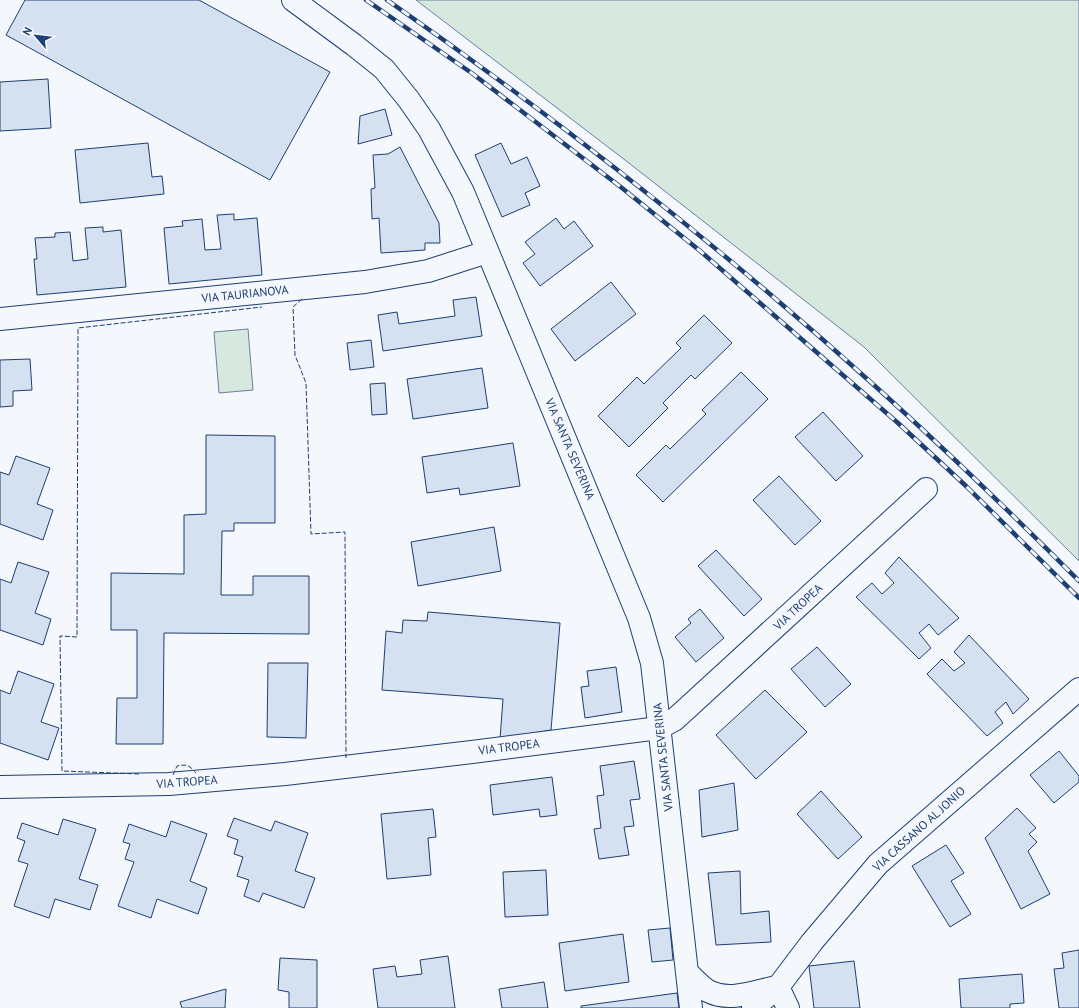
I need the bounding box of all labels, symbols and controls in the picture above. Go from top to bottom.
north arrow [16,16,56,56]
text: N [19,25,35,38]
street label: VIA TAURIANOVA [200,281,289,306]
street label: VIA SANTA SEVERINA [542,395,599,502]
street label: VIA TROPEA [769,580,825,634]
street label: VIA SANTA SEVERINA [649,702,676,813]
street label: VIA TROPEA [477,735,540,758]
street label: VIA TROPEA [155,772,218,791]
street label: VIA CASSANO AL JONIO [868,783,968,875]

